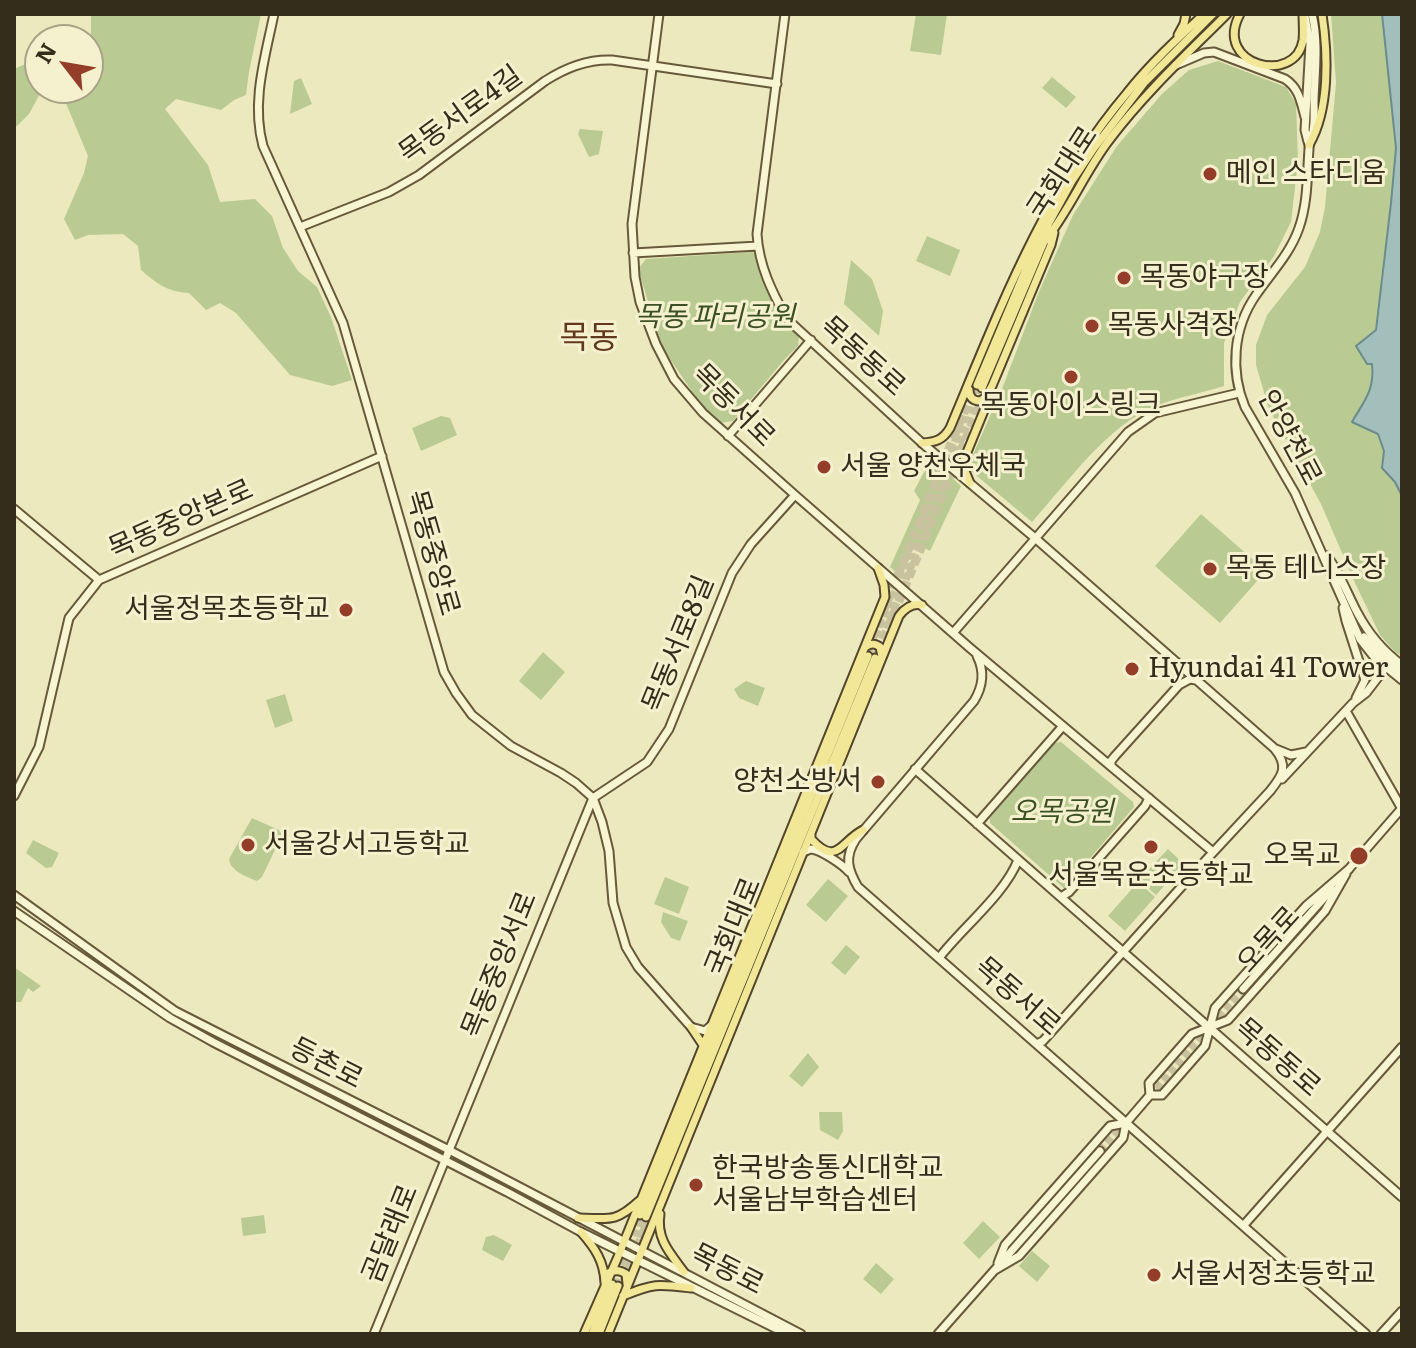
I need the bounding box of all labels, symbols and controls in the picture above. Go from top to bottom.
north arrow [24,24,104,104]
text: N [26,36,64,69]
street label: 목동서로4길 [393,59,529,171]
street label: 국회대로 [1021,121,1105,225]
place label: 메인 스타디움 [1226,157,1386,191]
marker: 메인 스타디움 [1201,165,1219,183]
place label: 목동야구장 [1140,261,1269,295]
marker: 목동야구장 [1115,269,1133,287]
park label: 목동 파리공원 [635,301,795,335]
place label: 목동사격장 [1108,309,1237,343]
street label: 목동동로 [812,310,912,404]
marker: 목동사격장 [1083,317,1101,335]
district label: 목동 [560,320,618,358]
street label: 목동서로 [685,358,781,454]
marker: 목동아이스링크 [1062,368,1080,386]
street label: 안양천로 [1250,385,1328,491]
place label: 목동아이스링크 [981,389,1161,423]
place label: 서울 양천우체국 [840,450,1026,484]
marker: 서울 양천우체국 [815,458,833,476]
street label: 목동중앙본로 [104,473,258,567]
street label: 목동중앙로 [398,486,466,620]
place label: 목동 테니스장 [1226,552,1386,586]
marker: 목동 테니스장 [1201,560,1219,578]
street label: 목동서로8길 [636,571,722,717]
place label: 서울정목초등학교 [124,593,330,627]
marker: 서울정목초등학교 [337,601,355,619]
place label: Hyundai 41 Tower [1148,652,1388,686]
marker: Hyundai 41 Tower [1123,660,1141,678]
place label: 양천소방서 [733,765,862,799]
marker: 양천소방서 [869,773,887,791]
park label: 오목공원 [1010,796,1114,830]
place label: 서울강서고등학교 [264,828,470,862]
marker: 서울강서고등학교 [239,836,257,854]
marker: 서울목운초등학교 [1142,838,1160,856]
place label: 오목교 [1264,839,1341,873]
marker: 오목교 [1348,845,1370,867]
place label: 서울목운초등학교 [1048,859,1254,893]
street label: 국회대로 [699,873,769,981]
street label: 목동중앙서로 [455,887,545,1043]
street label: 오목로 [1231,900,1307,980]
street label: 목동서로 [967,951,1067,1043]
street label: 목동동로 [1227,1012,1327,1104]
street label: 등촌로 [284,1031,368,1097]
place label: 한국방송통신대학교 서울남부학습센터 [712,1152,944,1218]
marker: 한국방송통신대학교 서울남부학습센터 [687,1176,705,1194]
street label: 곰달래로 [356,1180,426,1288]
street label: 목동로 [685,1237,769,1303]
place label: 서울서정초등학교 [1170,1258,1376,1292]
marker: 서울서정초등학교 [1145,1266,1163,1284]

